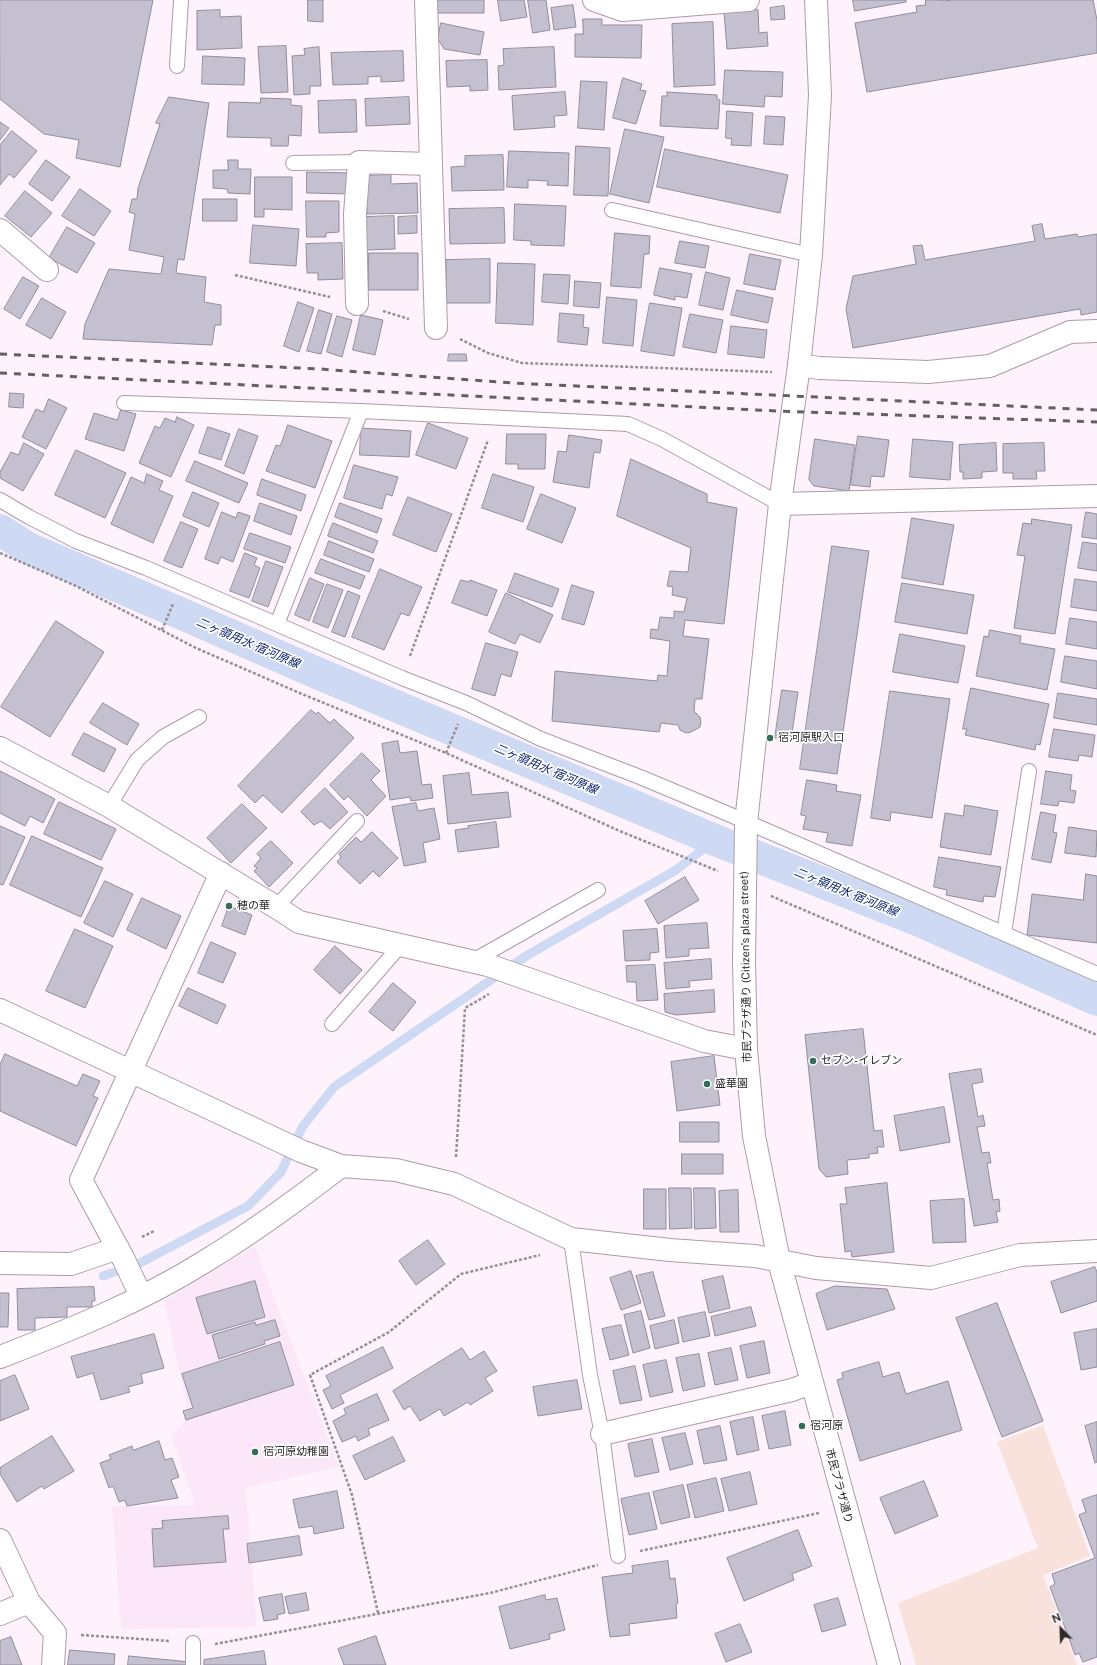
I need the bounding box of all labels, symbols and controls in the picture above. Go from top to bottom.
water label: 二ヶ領用水 宿河原線 [194,615,302,671]
place label: 宿河原駅入口 [778,731,844,745]
marker: 宿河原駅入口 [765,733,775,743]
water label: 二ヶ領用水 宿河原線 [492,741,600,797]
water label: 二ヶ領用水 宿河原線 [792,865,900,919]
street label: 市民プラザ通り (Citizen's plaza street) [738,871,754,1063]
place label: 穂の華 [237,899,270,913]
marker: 穂の華 [224,901,234,911]
place label: セブン-イレブン [821,1054,902,1068]
marker: セブン-イレブン [808,1056,818,1066]
place label: 盛華園 [715,1077,748,1091]
marker: 盛華園 [702,1079,712,1089]
place label: 宿河原 [810,1419,843,1433]
marker: 宿河原 [797,1421,807,1431]
place label: 宿河原幼稚園 [263,1445,329,1459]
marker: 宿河原幼稚園 [250,1447,260,1457]
street label: 市民プラザ通り [823,1447,855,1525]
north arrow [1041,1609,1081,1649]
text: N [1050,1611,1063,1625]

